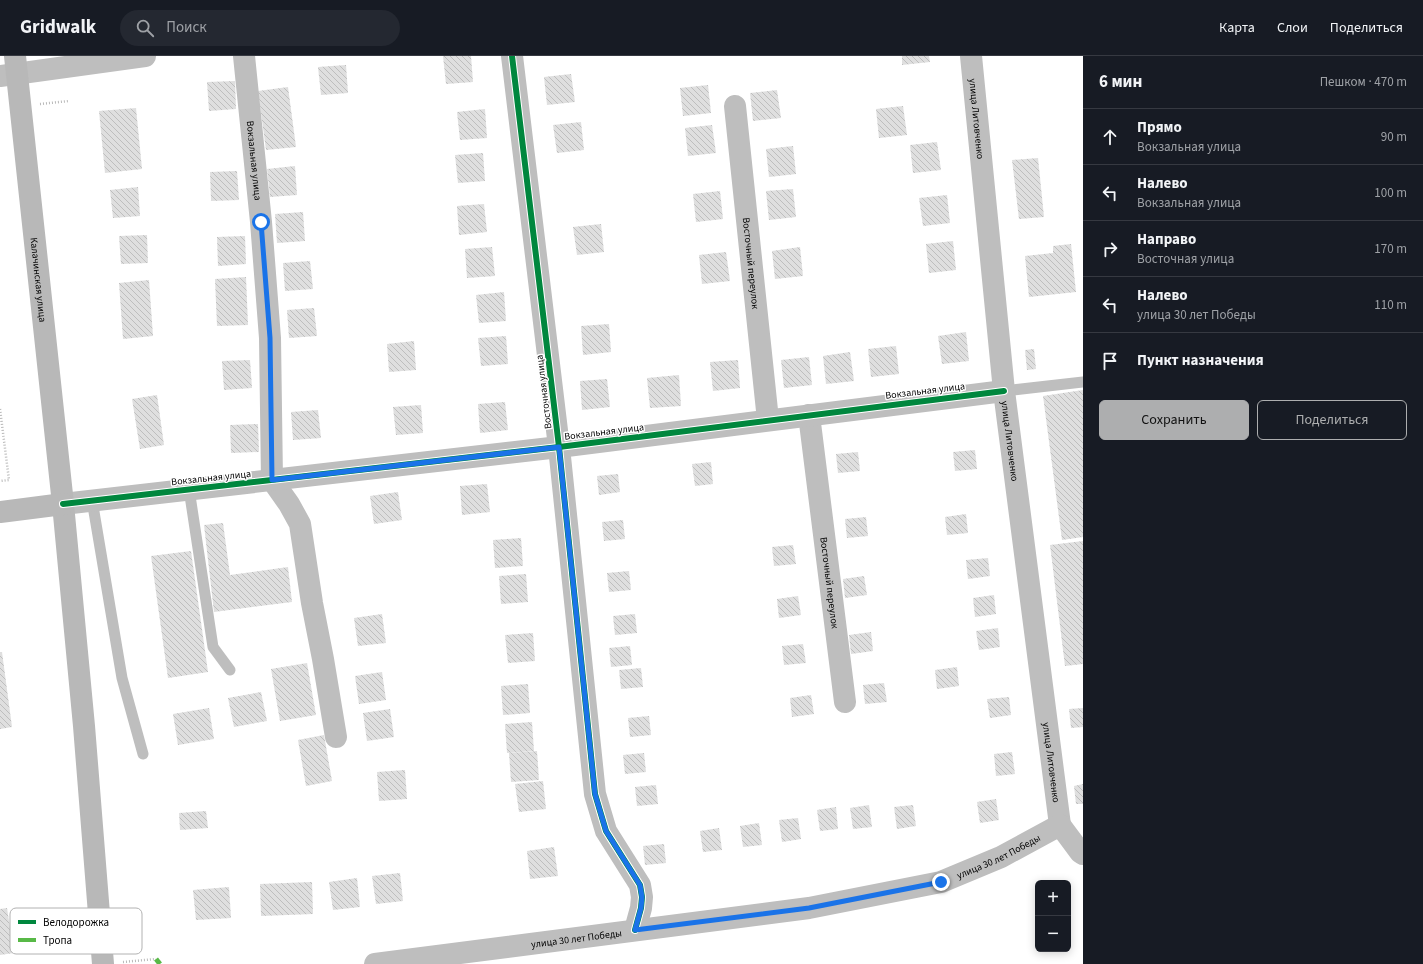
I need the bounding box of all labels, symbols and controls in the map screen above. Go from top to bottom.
search box [120,10,400,46]
text: Gridwalk [20,14,96,41]
icon: search [134,17,156,39]
text: Поиск [166,17,207,38]
text: Карта [1219,18,1255,38]
text: Слои [1277,18,1308,38]
text: Поделиться [1330,18,1403,38]
text: 6 мин [1099,70,1142,94]
text: Пешком · 470 m [1320,73,1407,91]
street label: улица Литовченко [965,78,987,160]
text: Прямо [1137,117,1182,138]
street label: Вокзальная улица [243,120,265,201]
icon: ahead [1099,126,1121,148]
text: 90 m [1381,128,1407,146]
text: Вокзальная улица [1137,138,1241,156]
text: Налево [1137,173,1188,194]
icon: left [1099,182,1121,204]
text: 100 m [1374,184,1407,202]
text: Вокзальная улица [1137,194,1241,212]
route start [252,213,270,231]
street label: Восточный переулок [739,217,762,310]
text: Направо [1137,229,1196,250]
street label: Калачинская улица [26,237,49,323]
icon: right [1099,238,1121,260]
text: 170 m [1374,240,1407,258]
text: Восточная улица [1137,250,1234,268]
text: Налево [1137,285,1188,306]
icon: left [1099,294,1121,316]
text: 110 m [1374,296,1407,314]
text: улица 30 лет Победы [1137,306,1256,324]
icon: arrive [1099,350,1121,372]
text: Пункт назначения [1137,350,1264,371]
street label: Восточная улица [532,354,555,430]
street label: Вокзальная улица [885,379,966,403]
street label: улица Литовченко [997,400,1022,482]
button: Сохранить [1099,400,1249,440]
button: Поделиться [1257,400,1407,440]
street label: Вокзальная улица [564,420,645,444]
street label: Вокзальная улица [171,467,252,489]
street label: Восточный переулок [816,536,842,629]
street label: улица Литовченко [1039,721,1063,803]
street label: улица 30 лет Победы [955,831,1043,883]
route end [932,873,950,891]
map controls [1035,880,1071,952]
button: + [1035,880,1071,916]
legend [10,908,142,954]
text: Велодорожка [43,915,109,930]
button: − [1035,916,1071,952]
street label: улица 30 лет Победы [530,926,623,952]
text: Тропа [43,933,72,948]

